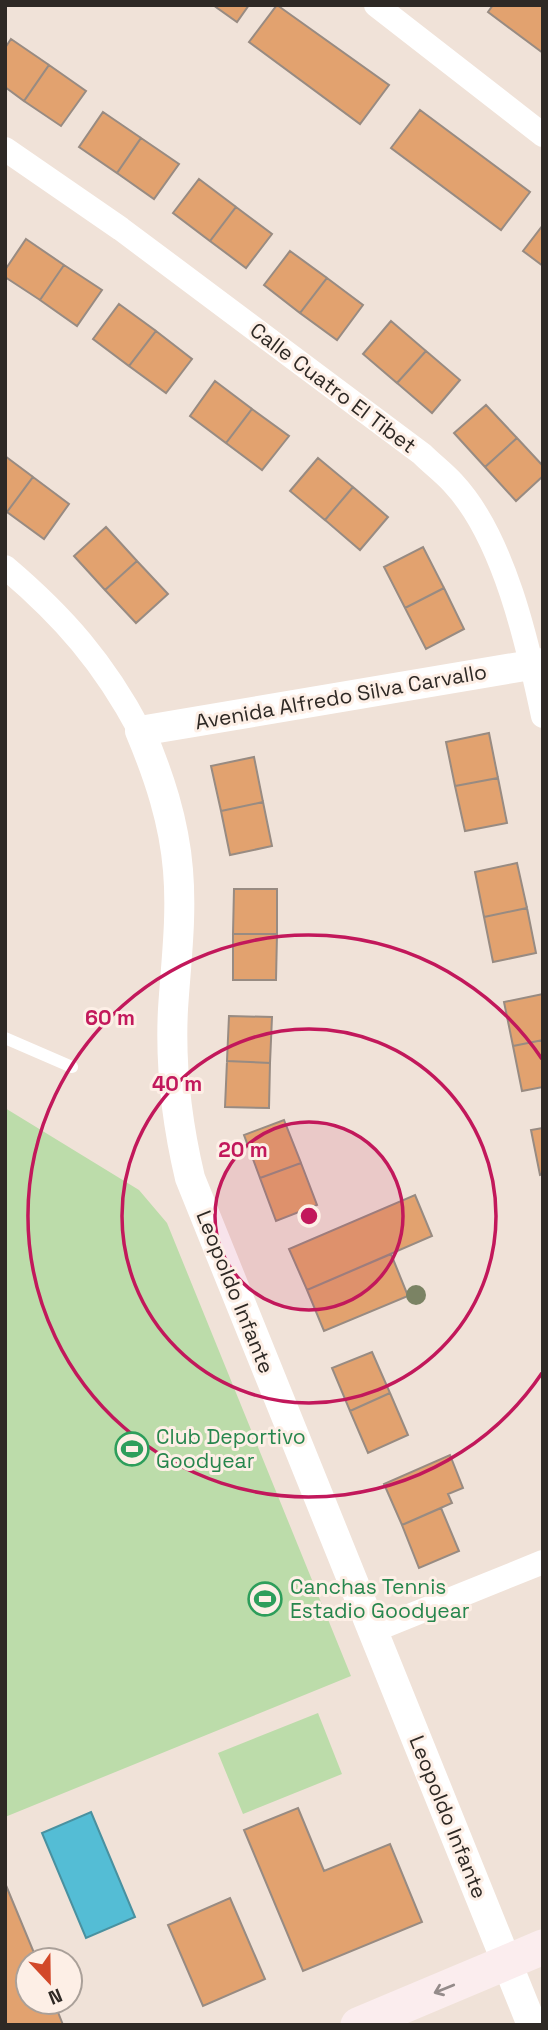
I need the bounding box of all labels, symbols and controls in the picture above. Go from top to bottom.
street label: Calle Cuatro El Tibet [245,316,422,459]
street label: Avenida Alfredo Silva Carvallo [193,658,489,735]
text: 60 m [85,1004,135,1031]
text: 40 m [152,1070,202,1097]
text: 20 m [218,1136,268,1163]
centre of rings [297,1204,321,1228]
street label: Leopoldo Infante [190,1206,280,1377]
place label: Club Deportivo Goodyear [156,1423,306,1474]
sports icon: Club Deportivo Goodyear [113,1430,151,1468]
place label: Canchas Tennis Estadio Goodyear [290,1573,470,1624]
sports icon: Canchas Tennis Estadio Goodyear [246,1580,284,1618]
street label: Leopoldo Infante [403,1731,493,1902]
north arrow [14,1946,84,2016]
text: N [45,1982,66,2010]
one-way arrow [433,1984,455,1997]

